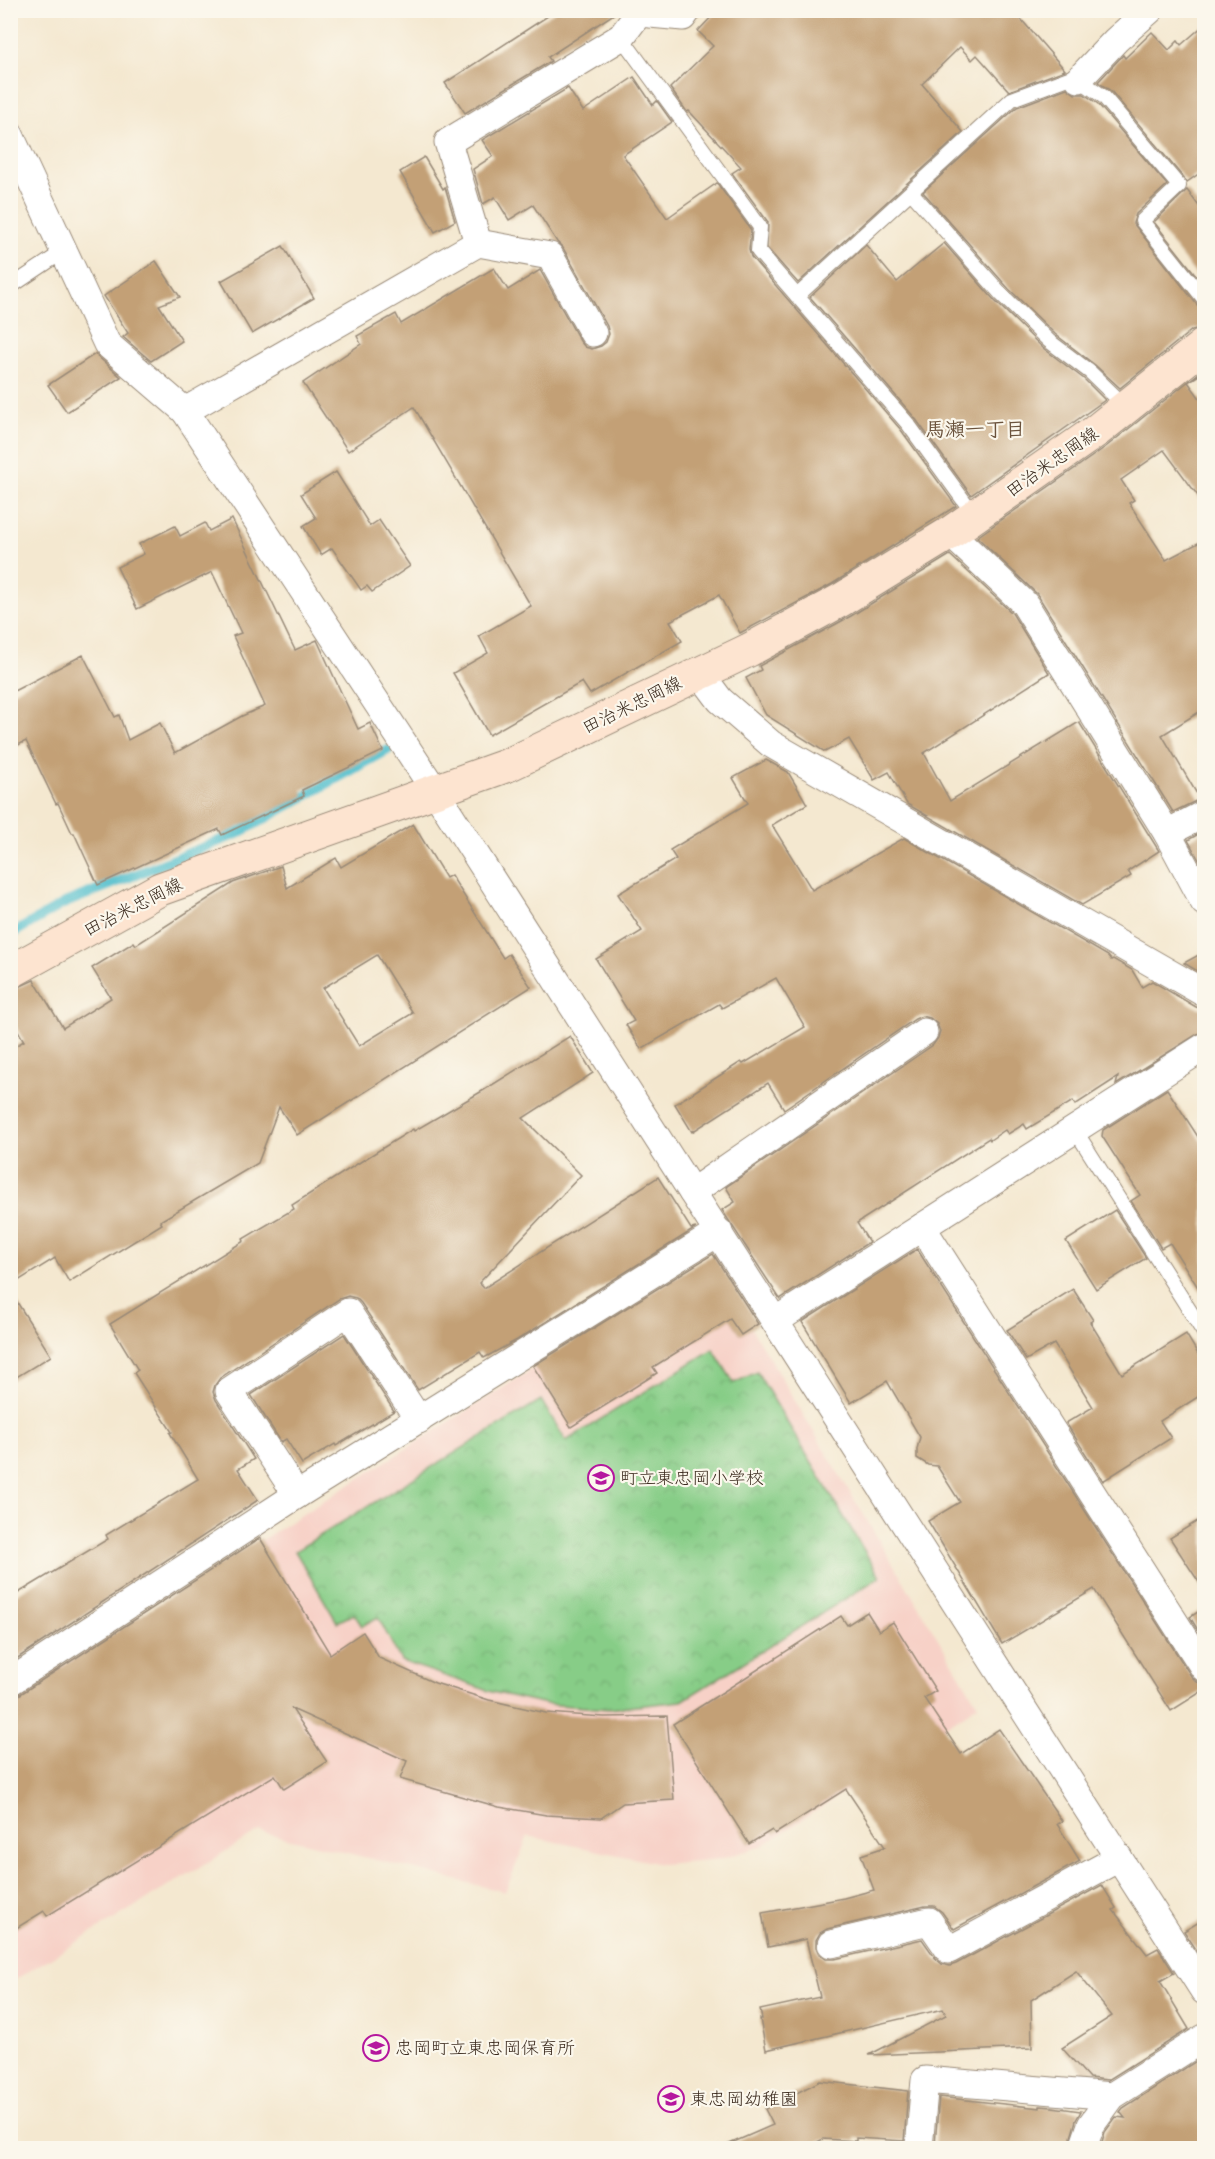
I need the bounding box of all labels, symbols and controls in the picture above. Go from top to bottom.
district label: 馬瀬一丁目 [925,418,1025,441]
street label: 田治米忠岡線 [1002,423,1103,502]
street label: 田治米忠岡線 [579,672,685,739]
street label: 田治米忠岡線 [80,874,186,941]
school or university icon: 町立東忠岡小学校 [586,1463,616,1493]
place label: 町立東忠岡小学校 [620,1468,764,1489]
school or university icon: 忠岡町立東忠岡保育所 [361,2033,391,2063]
place label: 忠岡町立東忠岡保育所 [395,2038,575,2059]
school or university icon: 東忠岡幼稚園 [656,2084,686,2114]
place label: 東忠岡幼稚園 [690,2089,798,2110]

